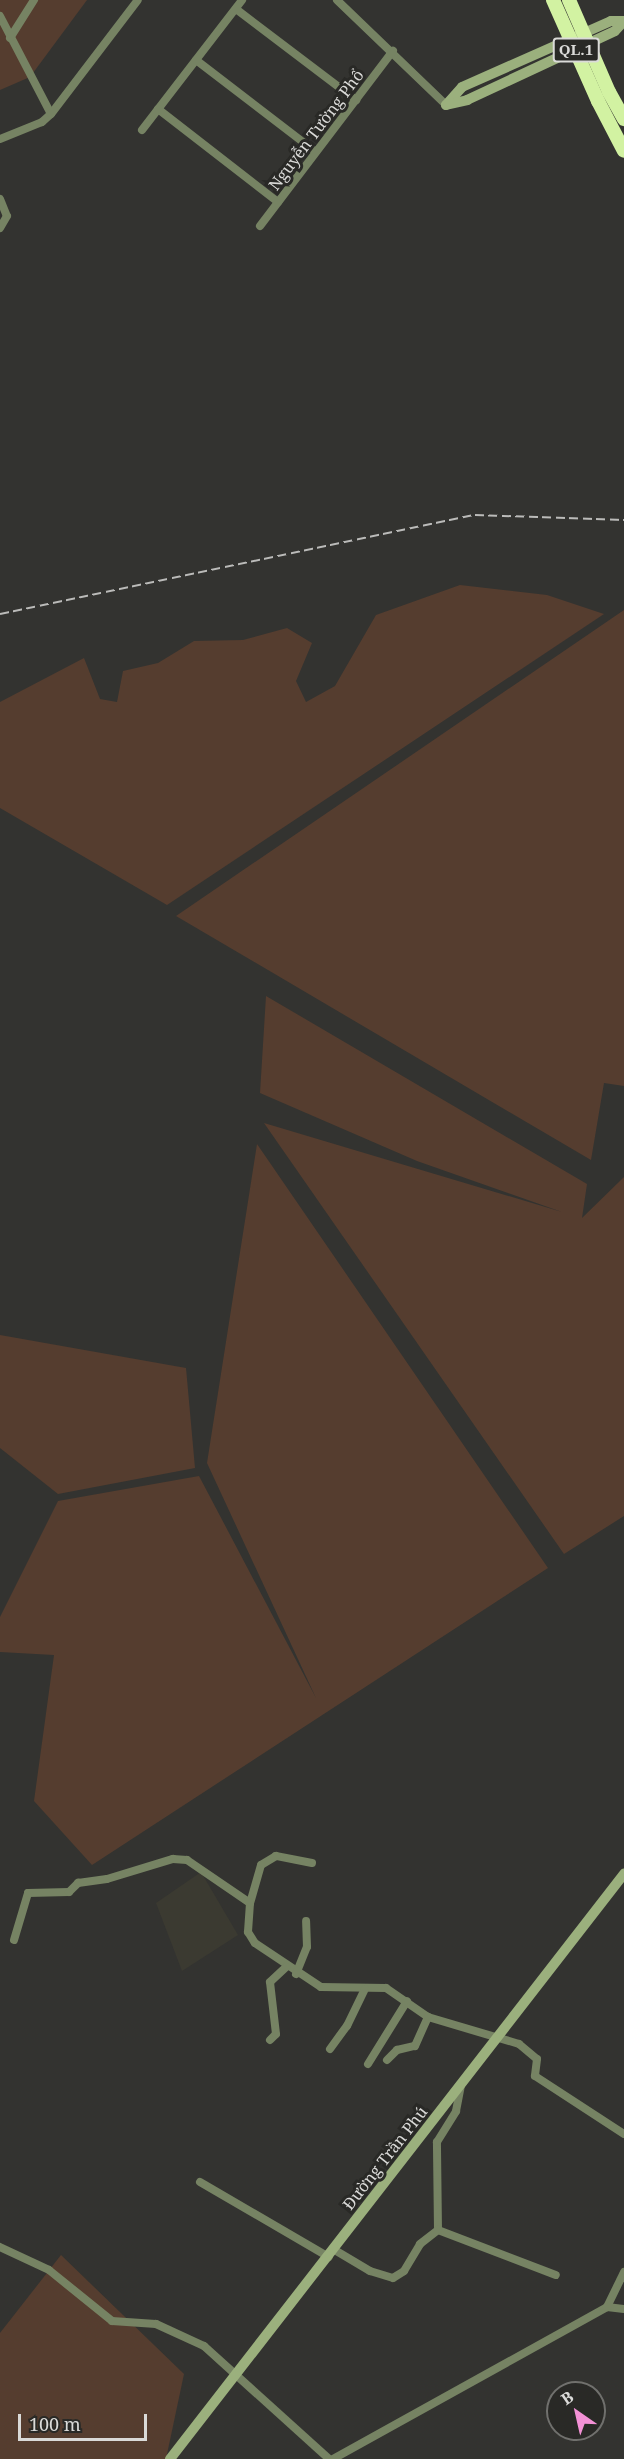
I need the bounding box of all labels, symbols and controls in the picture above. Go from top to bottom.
road number: QL.1 [552,38,600,62]
street label: Nguyễn Tường Phổ [264,66,368,194]
street label: Đường Trần Phú [339,2102,431,2214]
north arrow [546,2381,606,2441]
text: B [556,2386,578,2410]
scale bar [21,2402,150,2440]
text: 100 m [29,2412,81,2436]

